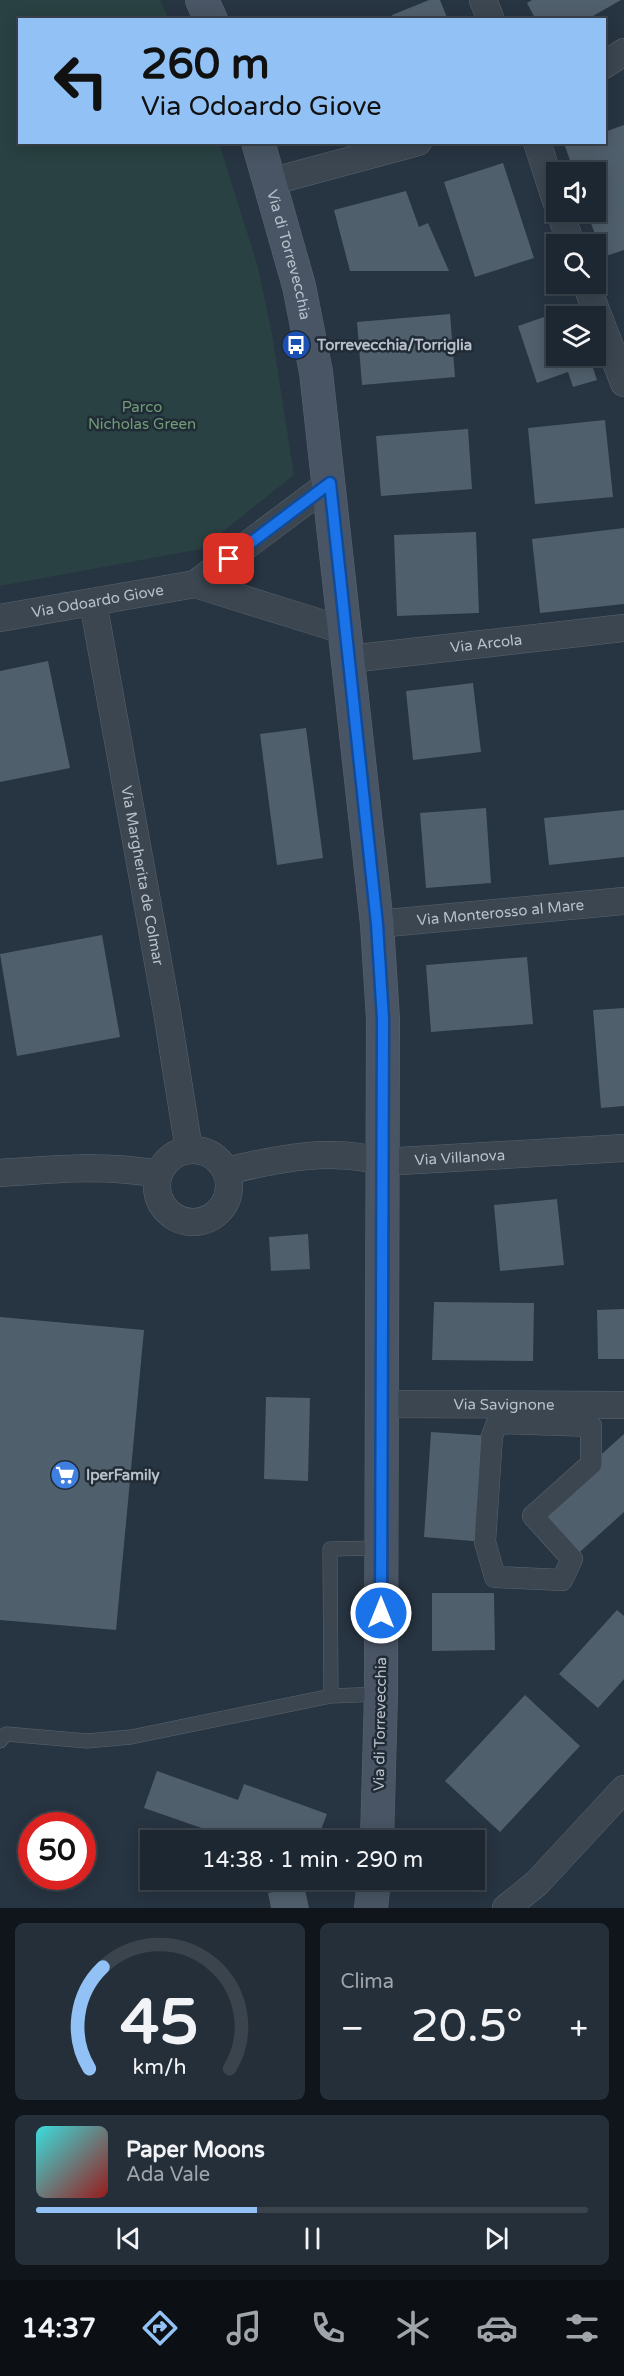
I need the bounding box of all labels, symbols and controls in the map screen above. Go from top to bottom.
text: 260 m [141,39,270,90]
icon: left [42,42,120,120]
text: Via Odoardo Giove [141,90,382,123]
map controls [546,162,606,366]
button: sound [546,162,606,222]
street label: Via di Torrevecchia [263,188,314,321]
button: search [546,234,606,294]
button: layers [546,306,606,366]
bus stop icon: Torrevecchia/Torriglia [280,329,312,361]
place label: Torrevecchia/Torriglia [316,336,472,355]
park label: Parco Nicholas Green [88,398,196,433]
pin [203,533,254,584]
icon: arrive [212,542,245,575]
street label: Via Odoardo Giove [30,581,165,621]
street label: Via Arcola [449,631,523,657]
street label: Via Margherita de Colmar [117,784,167,967]
street label: Via Monterosso al Mare [416,896,585,929]
street label: Via Villanova [414,1146,506,1169]
street label: Via Savignone [453,1395,555,1414]
supermarket icon: IperFamily [49,1459,81,1491]
place label: IperFamily [86,1466,160,1485]
position arrow [349,1581,413,1645]
street label: Via di Torrevecchia [370,1657,390,1791]
speed limit sign: 50 [18,1812,96,1890]
text: 14:38 · 1 min · 290 m [202,1847,423,1873]
text: Clima [341,1970,394,1994]
text: 45 [121,1986,199,2061]
text: 20.5° [410,2000,523,2054]
text: − [341,2009,364,2048]
text: + [569,2009,588,2048]
text: km/h [133,2054,187,2080]
text: Paper Moons [126,2137,265,2163]
text: Ada Vale [126,2163,210,2187]
icon: previous [112,2222,145,2255]
icon: pause [296,2222,329,2255]
icon: next [480,2222,513,2255]
icon: directions [139,2307,181,2349]
icon: music [223,2307,265,2349]
icon: phone [307,2307,349,2349]
icon: climate [392,2307,434,2349]
icon: car [476,2307,518,2349]
icon: filters [561,2307,603,2349]
text: 14:37 [21,2312,96,2345]

